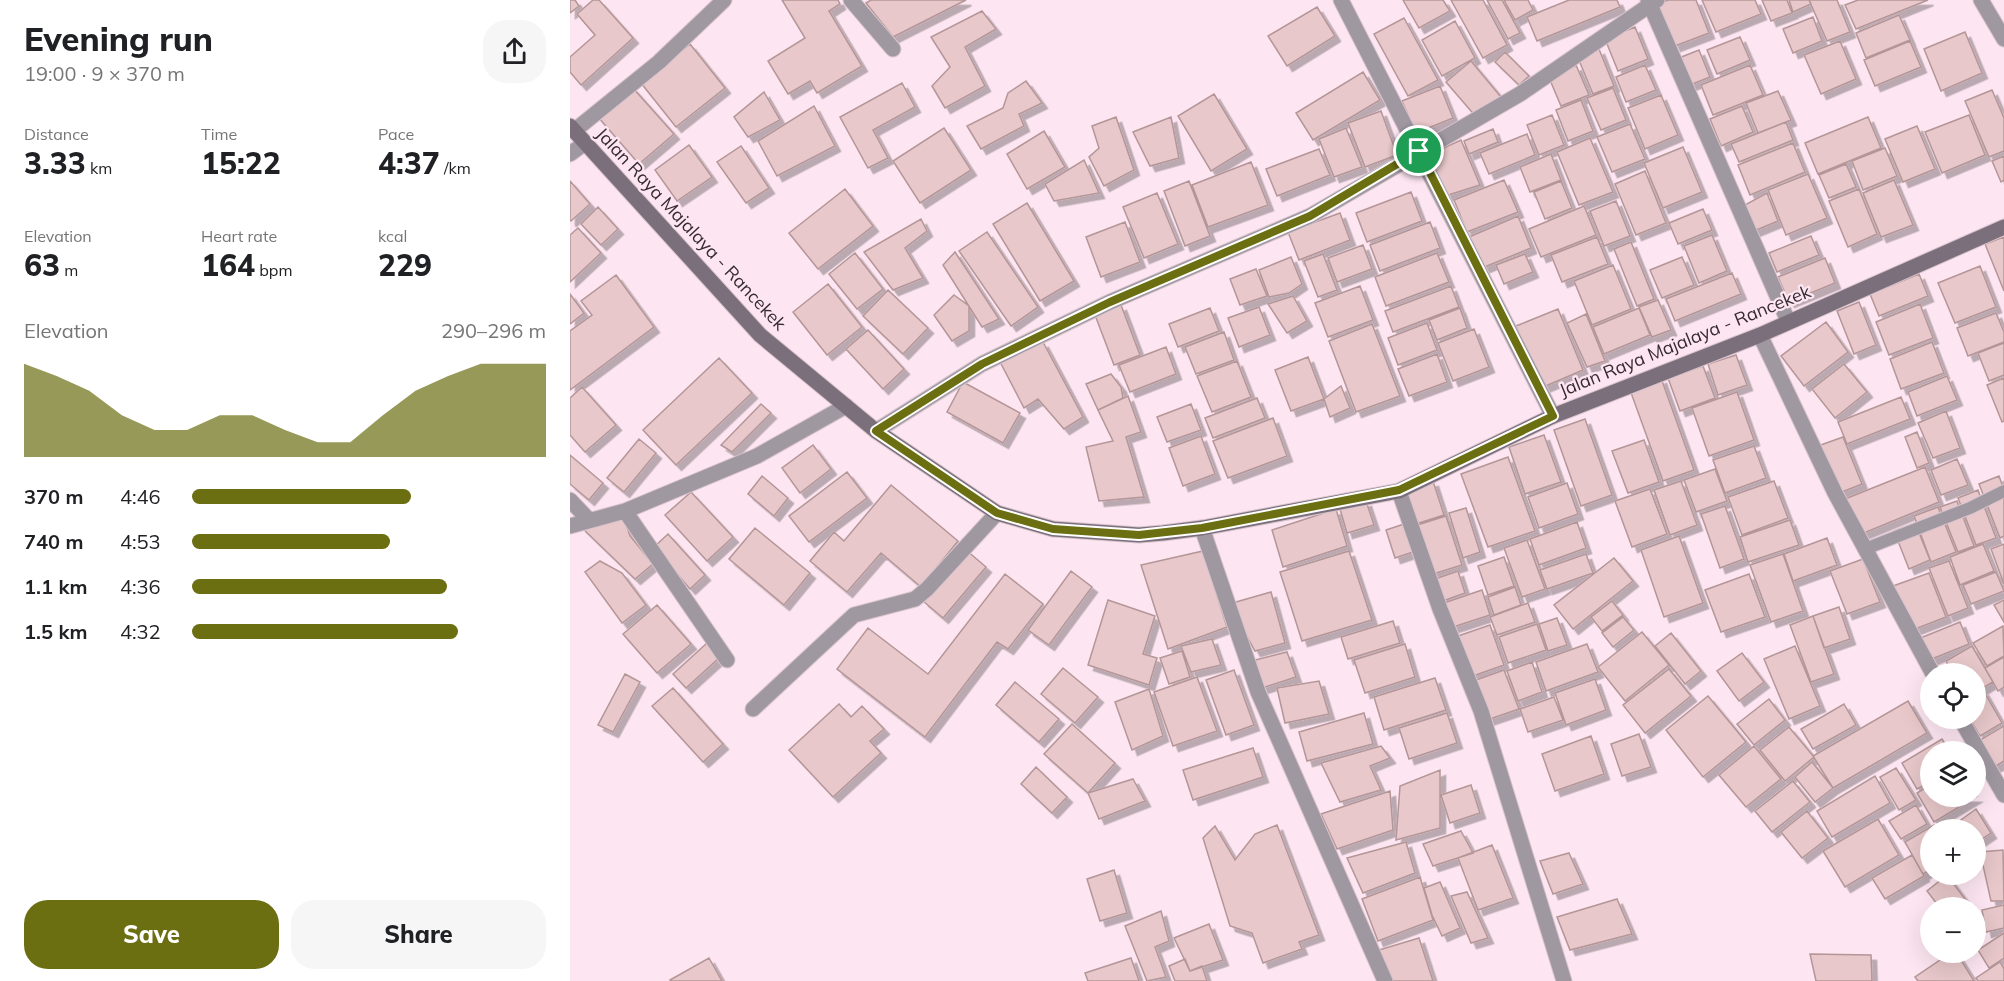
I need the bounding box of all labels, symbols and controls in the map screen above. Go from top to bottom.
text: Evening run [24,18,213,59]
button: share [483,20,546,83]
text: 19:00 · 9 × 370 m [24,61,185,86]
street label: Jalan Raya Majalaya - Rancekek [591,122,792,335]
text: Distance [24,124,89,144]
text: Time [201,124,237,144]
text: Pace [378,124,414,144]
pin [1393,125,1444,176]
icon: arrive [1402,134,1435,167]
text: 3.33 [24,144,86,182]
text: 15:22 [201,144,281,182]
text: 4:37 [378,144,440,182]
text: km [86,158,112,178]
text: /km [440,158,471,178]
text: Elevation [24,226,92,246]
text: Heart rate [201,226,277,246]
text: kcal [378,226,407,246]
text: 63 [24,246,60,284]
text: 164 [201,246,255,284]
text: 229 [378,246,432,284]
text: m [60,260,78,280]
text: bpm [255,260,292,280]
street label: Jalan Raya Majalaya - Rancekek [1556,279,1815,402]
text: Elevation [24,318,109,343]
text: 290–296 m [441,318,546,343]
text: 370 m [24,484,83,509]
text: 4:46 [120,484,161,509]
text: 740 m [24,529,83,554]
text: 4:53 [120,529,161,554]
text: 1.1 km [24,574,87,599]
text: 4:36 [120,574,161,599]
text: 1.5 km [24,619,87,644]
text: 4:32 [120,619,161,644]
map controls [1920,663,1986,963]
button: locate [1920,663,1986,729]
button: layers [1920,741,1986,807]
button: + [1920,819,1986,885]
button: − [1920,897,1986,963]
button: Save [24,900,279,969]
button: Share [291,900,546,969]

